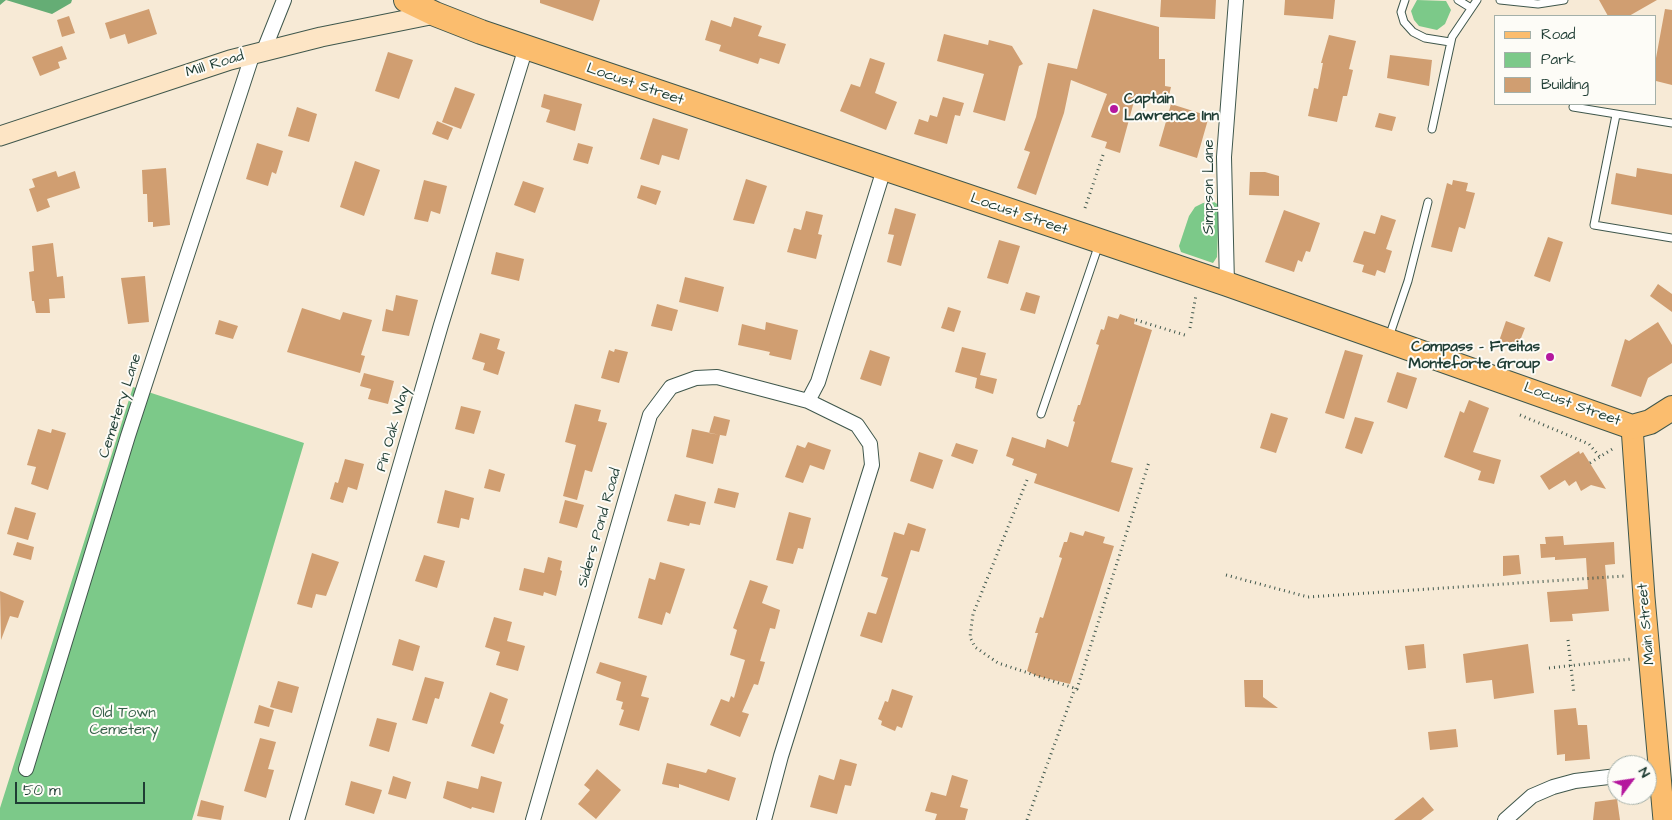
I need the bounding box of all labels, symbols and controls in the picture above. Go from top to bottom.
legend [1494,15,1657,105]
text: Road [1541,24,1575,45]
street label: Mill Road [184,48,246,82]
text: Park [1541,49,1576,70]
street label: Locust Street [584,60,686,110]
text: Building [1541,74,1589,95]
place label: Captain Lawrence Inn [1124,91,1219,126]
marker: Captain Lawrence Inn [1108,103,1120,115]
street label: Simpson Lane [1201,139,1219,235]
street label: Locust Street [968,190,1070,240]
place label: Compass - Freitas Monteforte Group [1409,339,1540,374]
street label: Cemetery Lane [96,351,146,461]
marker: Compass - Freitas Monteforte Group [1544,351,1556,363]
street label: Locust Street [1521,379,1623,431]
street label: Pin Oak Way [373,384,415,474]
street label: Siders Pond Road [574,466,626,590]
street label: Main Street [1634,582,1660,666]
park label: Old Town Cemetery [89,705,159,740]
north arrow [1607,755,1657,805]
text: N [1633,764,1655,782]
scale bar [18,772,148,804]
text: 50 m [23,780,61,801]

